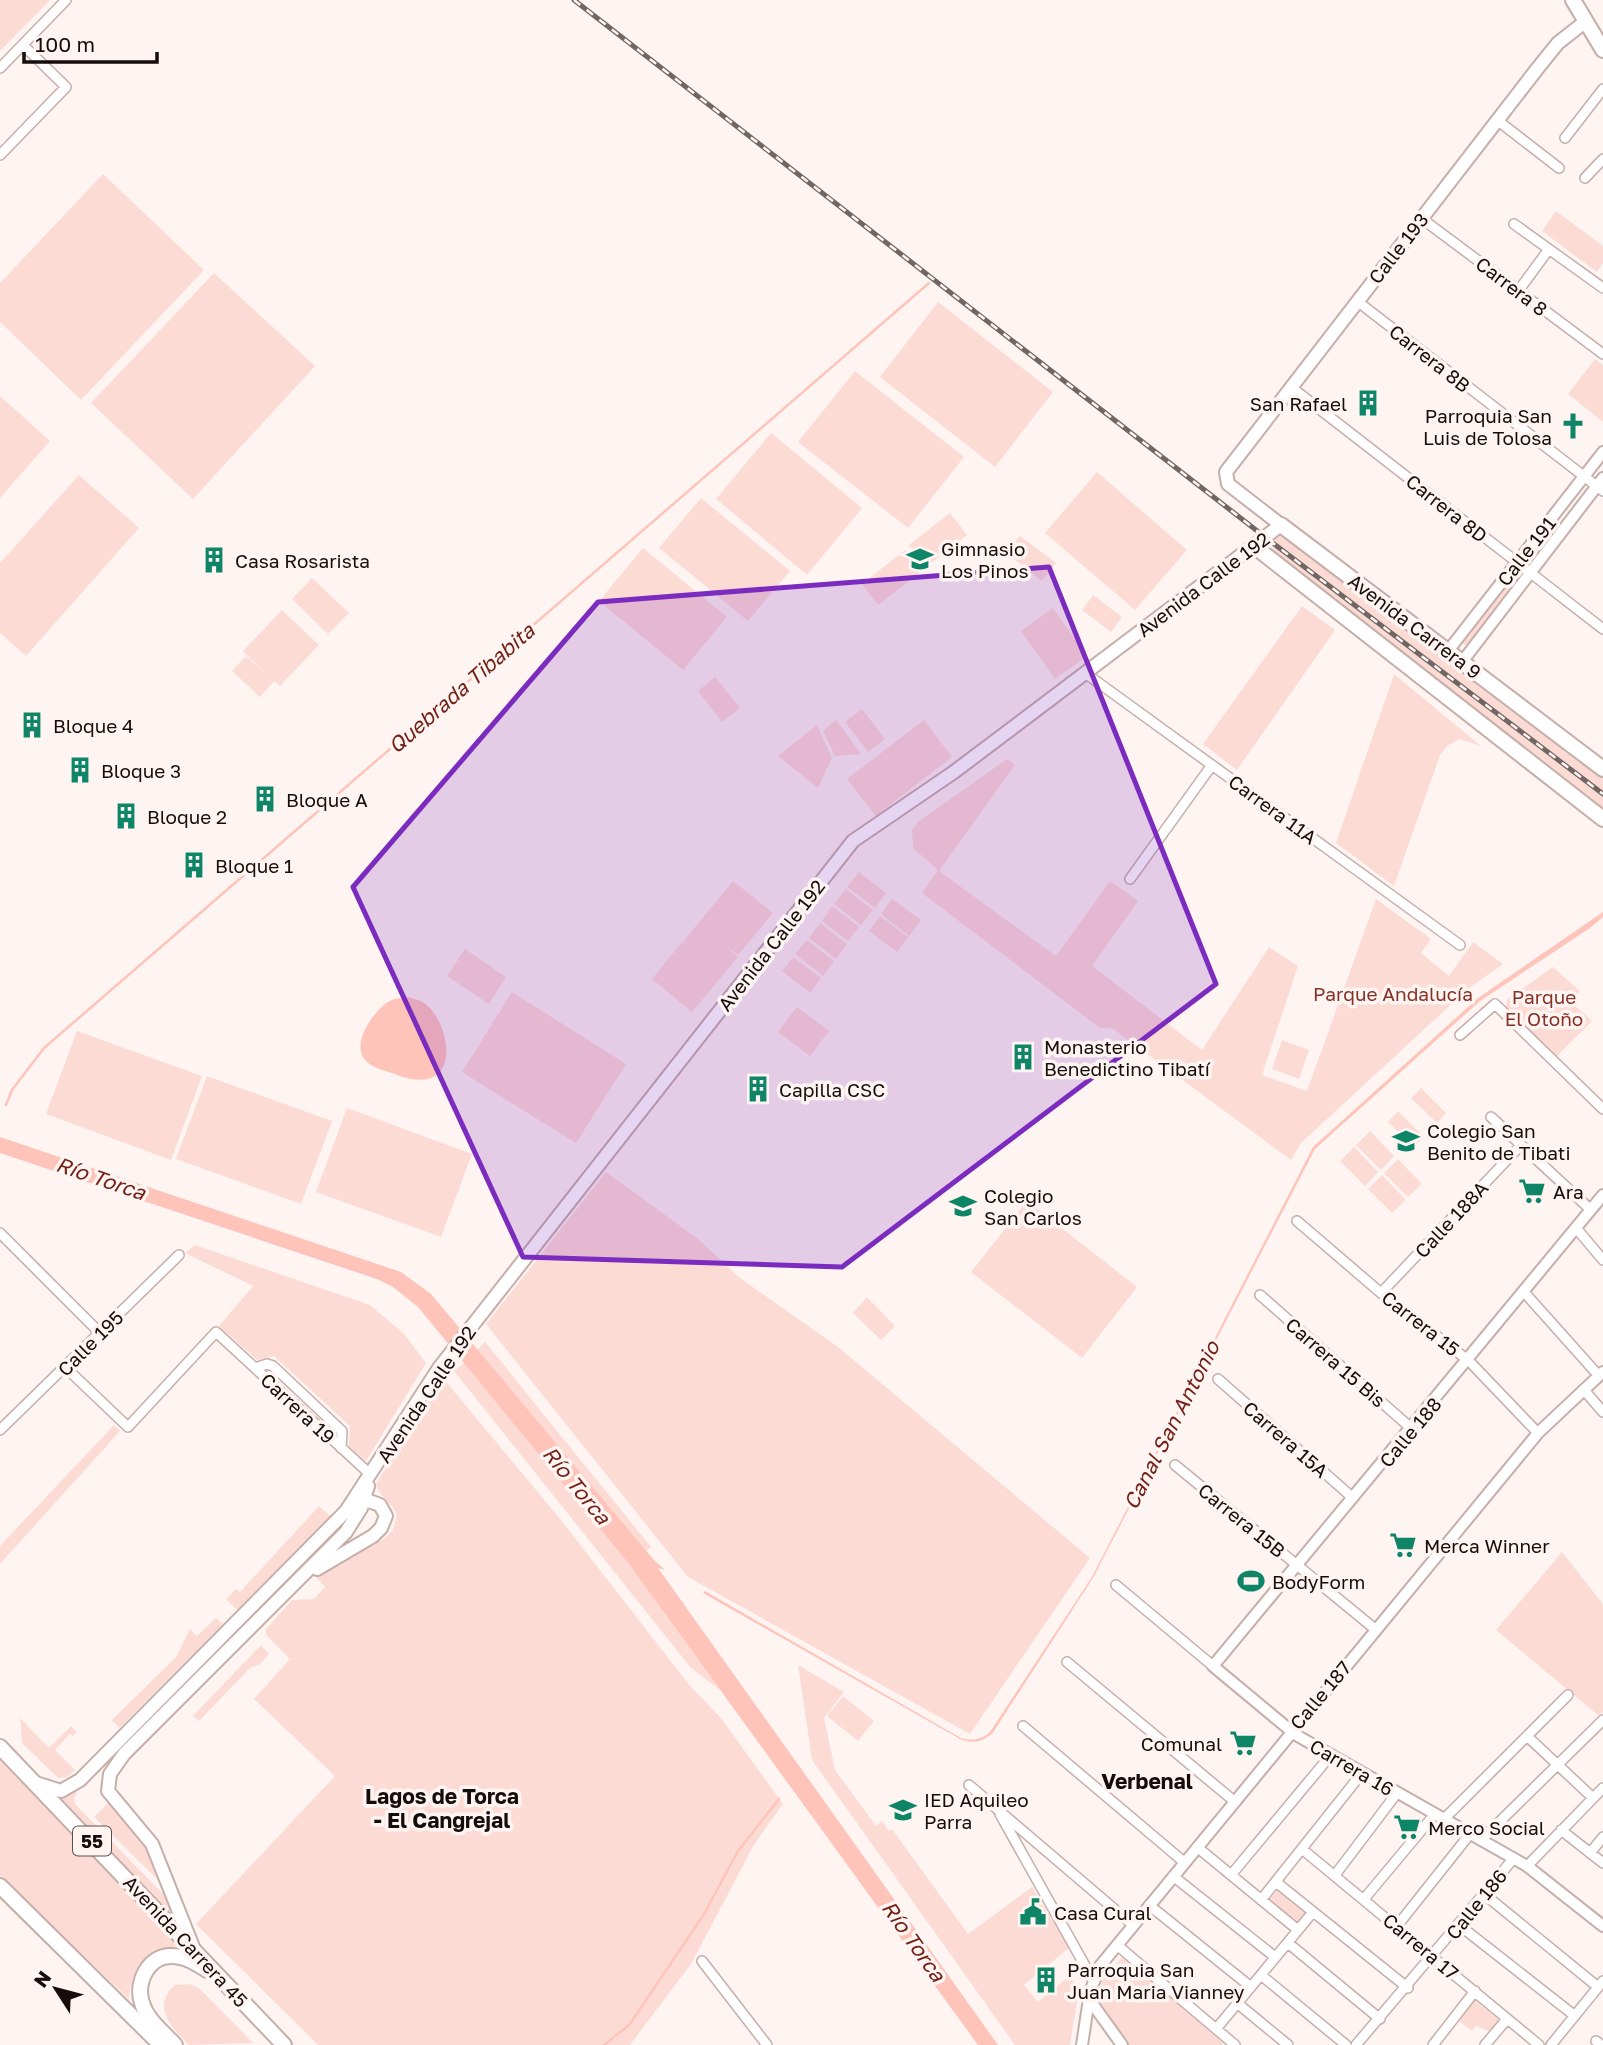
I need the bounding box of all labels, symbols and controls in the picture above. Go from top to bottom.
scale bar [24,21,158,65]
text: 100 m [35,31,95,57]
street label: Calle 193 [1363,208,1433,288]
street label: Carrera 8 [1472,252,1552,320]
street label: Carrera 8B [1385,319,1475,397]
building icon: San Rafael [1353,388,1383,418]
place label: San Rafael [1250,392,1347,415]
place label: Parroquia San Luis de Tolosa [1423,404,1552,449]
church icon: Parroquia San Luis de Tolosa [1558,411,1588,441]
street label: Carrera 8D [1402,469,1492,547]
street label: Calle 191 [1492,512,1560,590]
street label: Avenida Calle 192 [1132,527,1274,641]
place label: Gimnasio Los Pinos [941,537,1029,582]
school or university icon: Gimnasio Los Pinos [905,544,935,574]
building icon: Casa Rosarista [199,545,229,575]
place label: Casa Rosarista [235,549,370,572]
street label: Avenida Carrera 9 [1344,569,1486,683]
water label: Quebrada Tibabita [382,617,540,759]
building icon: Bloque 4 [17,710,47,740]
place label: Bloque 4 [53,714,134,737]
building icon: Bloque 3 [65,755,95,785]
place label: Bloque 3 [101,759,181,782]
street label: Carrera 11A [1225,769,1322,849]
building icon: Bloque A [250,784,280,814]
place label: Bloque A [286,788,368,811]
building icon: Bloque 2 [111,801,141,831]
place label: Bloque 2 [147,805,227,828]
building icon: Bloque 1 [179,850,209,880]
place label: Bloque 1 [215,854,293,877]
street label: Avenida Calle 192 [713,875,829,1015]
park label: Parque Andalucía [1313,982,1473,1005]
park label: Parque El Otoño [1505,985,1583,1030]
place label: Monasterio Benedictino Tibatí [1044,1035,1212,1080]
building icon: Monasterio Benedictino Tibatí [1008,1042,1038,1072]
building icon: Capilla CSC [743,1074,773,1104]
place label: Capilla CSC [779,1078,885,1101]
place label: Colegio San Benito de Tibati [1427,1119,1571,1164]
school or university icon: Colegio San Benito de Tibati [1391,1126,1421,1156]
water label: Río Torca [53,1151,150,1206]
street label: Calle 188A [1410,1176,1493,1262]
supermarket icon: Ara [1517,1176,1547,1206]
place label: Ara [1553,1180,1584,1203]
place label: Colegio San Carlos [984,1184,1082,1229]
school or university icon: Colegio San Carlos [948,1191,978,1221]
street label: Carrera 15 [1378,1286,1464,1360]
street label: Calle 195 [52,1305,128,1381]
street label: Carrera 15 Bis [1281,1312,1391,1412]
street label: Avenida Calle 192 [372,1321,480,1467]
water label: Canal San Antonio [1117,1335,1225,1513]
street label: Carrera 19 [256,1368,340,1448]
street label: Calle 188 [1374,1393,1446,1471]
street label: Carrera 15A [1239,1396,1333,1482]
water label: Río Torca [538,1441,617,1530]
street label: Carrera 15B [1194,1478,1290,1562]
supermarket icon: Merca Winner [1388,1530,1418,1560]
place label: Merca Winner [1424,1534,1550,1557]
sports icon: BodyForm [1236,1566,1266,1596]
place label: BodyForm [1272,1570,1365,1593]
street label: Calle 187 [1285,1656,1355,1734]
supermarket icon: Comunal [1228,1728,1258,1758]
place label: Comunal [1141,1732,1222,1755]
street label: Carrera 16 [1306,1734,1398,1800]
district label: Verbenal [1101,1768,1193,1794]
district label: Lagos de Torca - El Cangrejal [365,1783,519,1833]
place label: IED Aquileo Parra [924,1788,1029,1833]
school or university icon: IED Aquileo Parra [888,1795,918,1825]
supermarket icon: Merco Social [1392,1812,1422,1842]
place label: Merco Social [1428,1816,1545,1839]
road number: 55 [73,1826,111,1856]
street label: Calle 186 [1441,1864,1511,1944]
street label: Avenida Carrera 45 [119,1870,253,2012]
water label: Río Torca [877,1896,952,1987]
public building icon: Casa Cural [1018,1897,1048,1927]
place label: Casa Cural [1054,1901,1152,1924]
street label: Carrera 17 [1379,1908,1463,1984]
north arrow [21,1954,91,2024]
place label: Parroquia San Juan Maria Vianney [1067,1958,1245,2003]
building icon: Parroquia San Juan Maria Vianney [1031,1965,1061,1995]
text: N [28,1966,55,1991]

